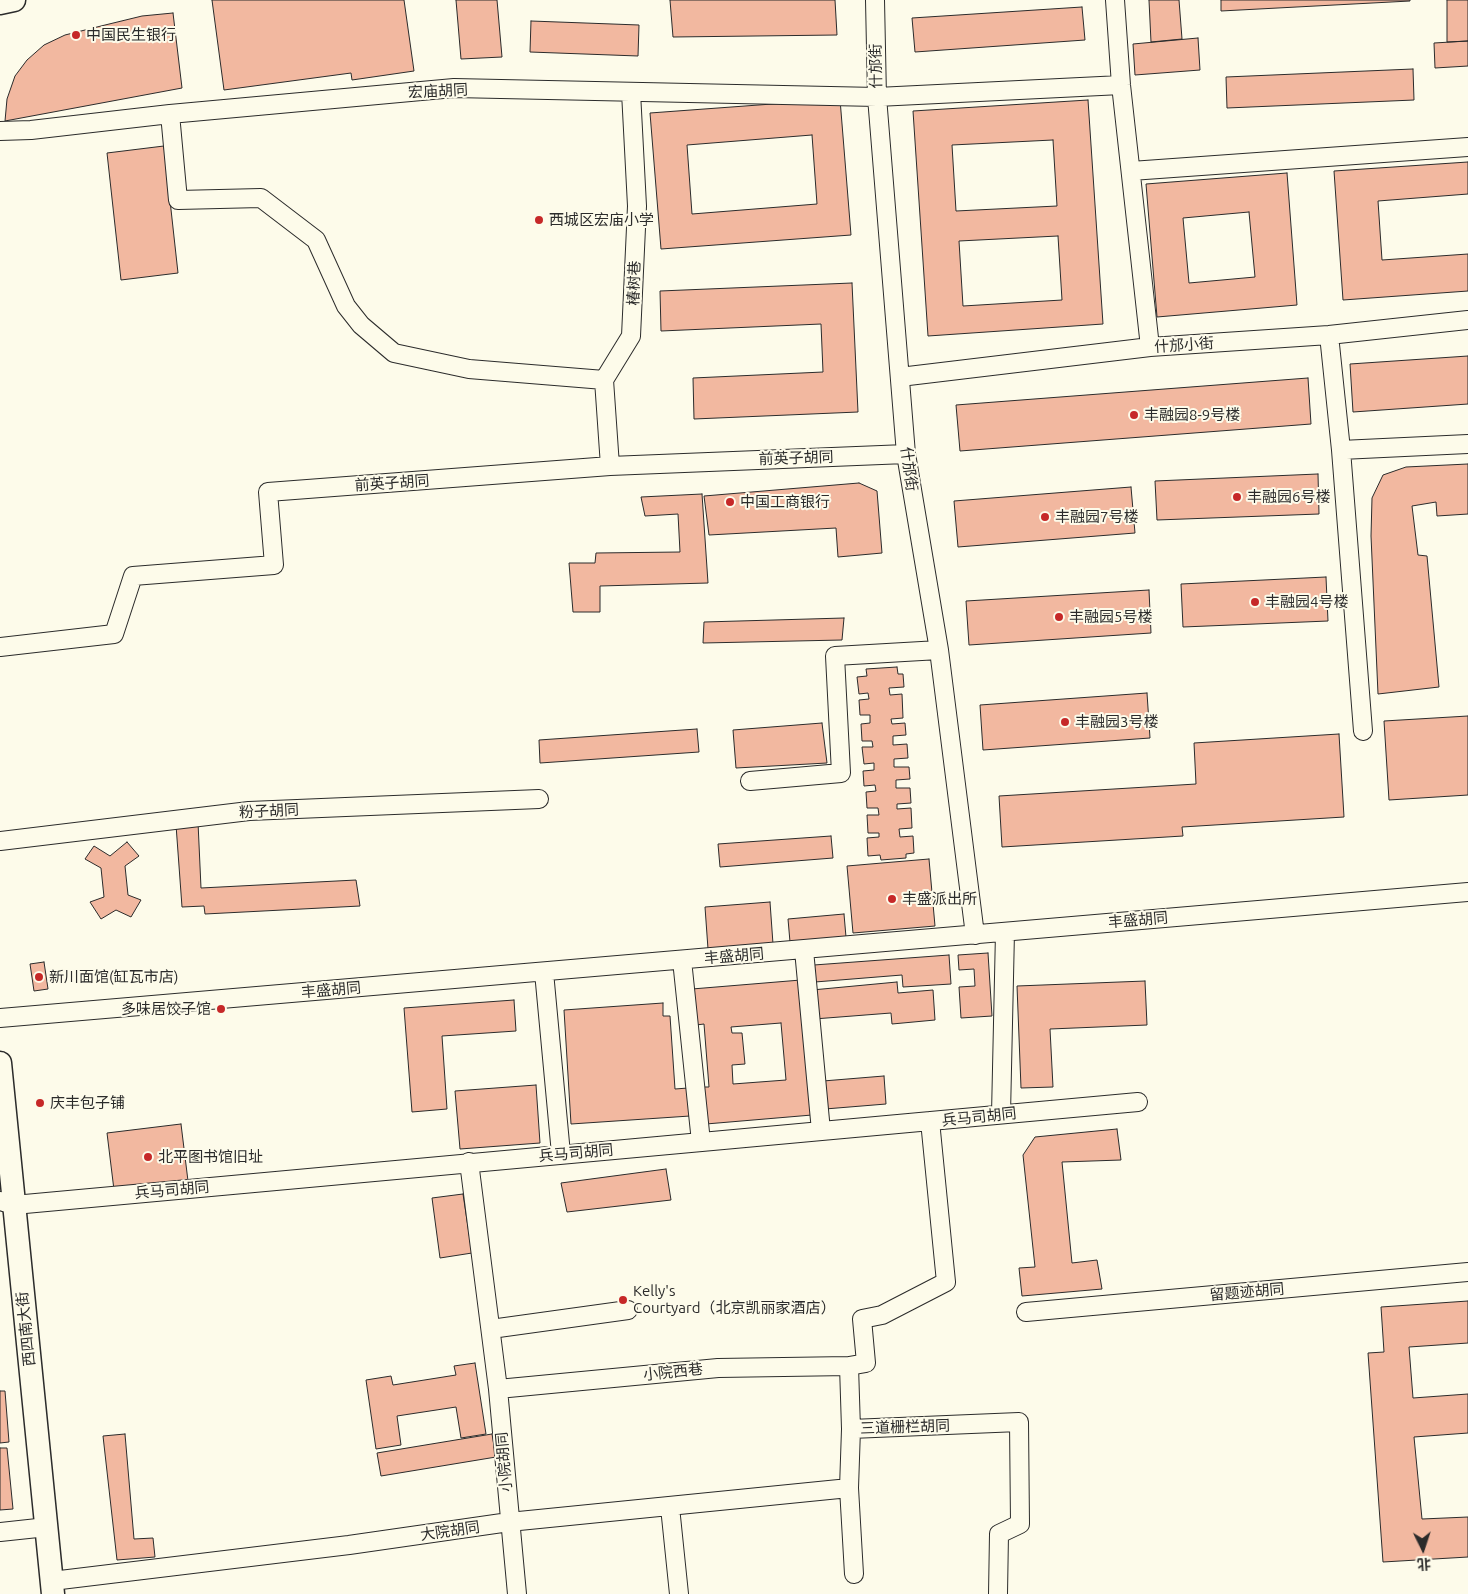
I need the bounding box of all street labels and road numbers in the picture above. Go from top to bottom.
street label: 什邡街 [867,43,885,89]
street label: 宏庙胡同 [408,80,468,102]
street label: 椿树巷 [624,260,644,306]
street label: 什邡小街 [1153,334,1215,356]
street label: 什邡街 [897,445,921,493]
street label: 前英子胡同 [758,448,834,468]
street label: 前英子胡同 [354,471,430,495]
street label: 粉子胡同 [239,800,299,822]
street label: 丰盛胡同 [1107,908,1169,932]
street label: 丰盛胡同 [703,944,765,968]
street label: 丰盛胡同 [300,978,362,1002]
street label: 兵马司胡同 [941,1104,1017,1130]
street label: 兵马司胡同 [538,1141,614,1165]
street label: 兵马司胡同 [134,1178,210,1202]
street label: 留题迹胡同 [1209,1280,1285,1304]
street label: 西四南大街 [13,1291,39,1367]
street label: 小院西巷 [642,1360,704,1384]
street label: 三道栅栏胡同 [860,1416,950,1438]
street label: 小院胡同 [492,1431,516,1493]
street label: 大院胡同 [419,1518,481,1544]

